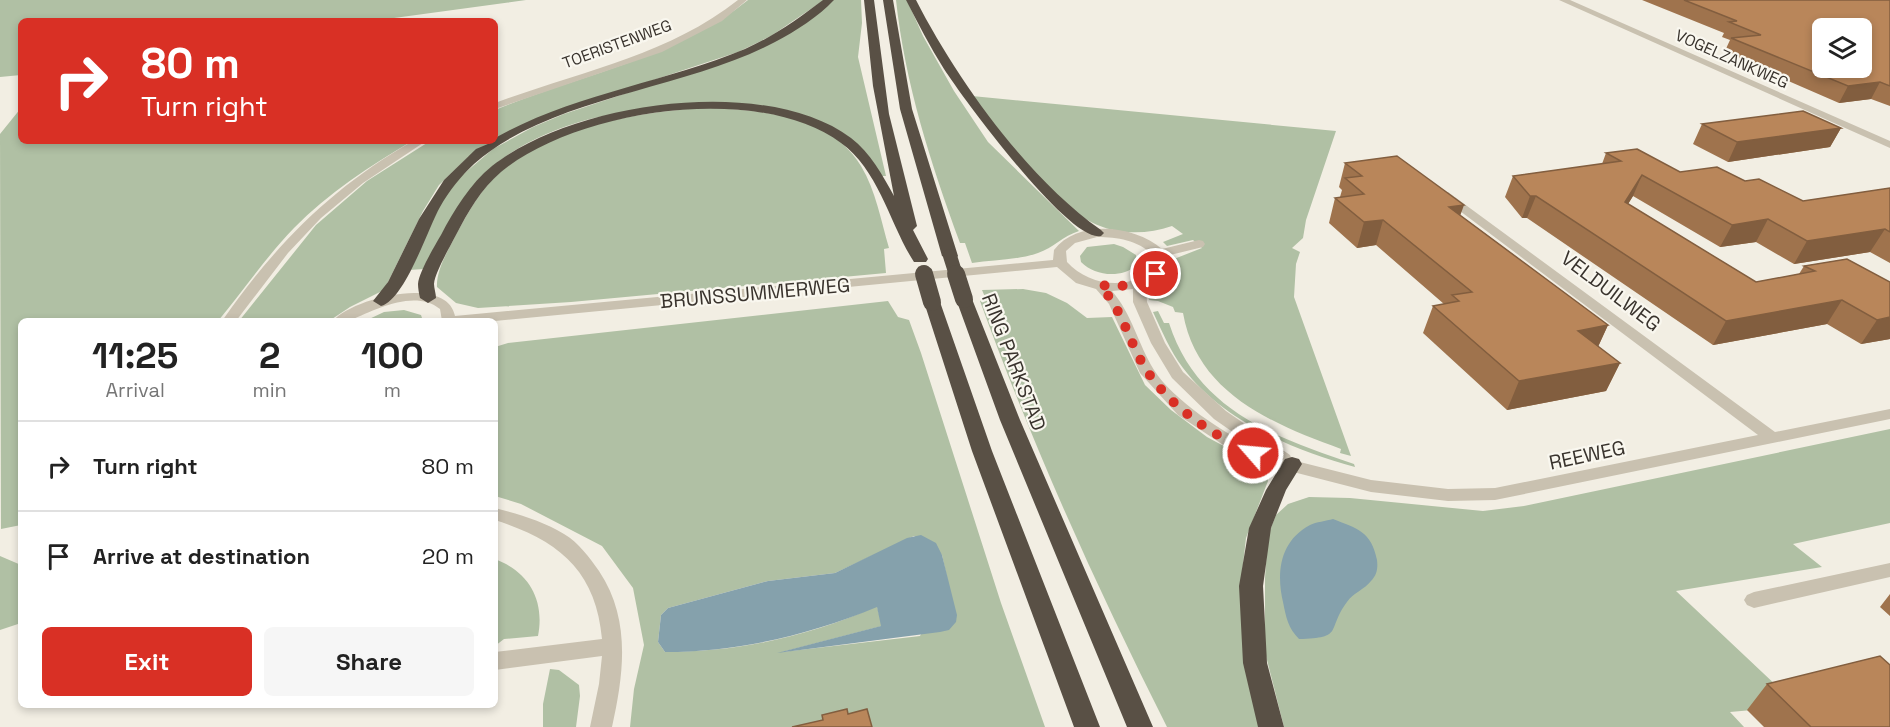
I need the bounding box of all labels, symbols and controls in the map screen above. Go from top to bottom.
street label: TOERISTENWEG [560,15,674,73]
map controls [1812,18,1872,78]
button: layers [1812,18,1872,78]
street label: VOGELZANKWEG [1672,25,1792,93]
text: 80 m [141,37,240,90]
icon: right [42,42,120,120]
text: Turn right [141,89,268,124]
street label: VELDUILWEG [1556,245,1666,337]
pin [1130,248,1181,299]
icon: arrive [1139,257,1172,290]
street label: BRUNSSUMMERWEG [659,272,851,314]
street label: RING PARKSTAD [976,290,1052,434]
text: 11:25 [92,333,178,379]
text: 2 [259,333,280,379]
text: 100 [361,333,424,379]
text: Arrival [106,377,165,403]
text: min [252,377,287,403]
text: m [384,377,401,403]
position arrow [1221,421,1285,485]
street label: REEWEG [1547,434,1627,476]
icon: right [42,450,75,483]
text: Turn right [93,452,198,480]
text: 80 m [422,452,474,480]
icon: arrive [42,540,75,573]
text: Arrive at destination [93,542,310,570]
text: 20 m [422,542,474,570]
button: Exit [42,627,252,696]
button: Share [264,627,474,696]

